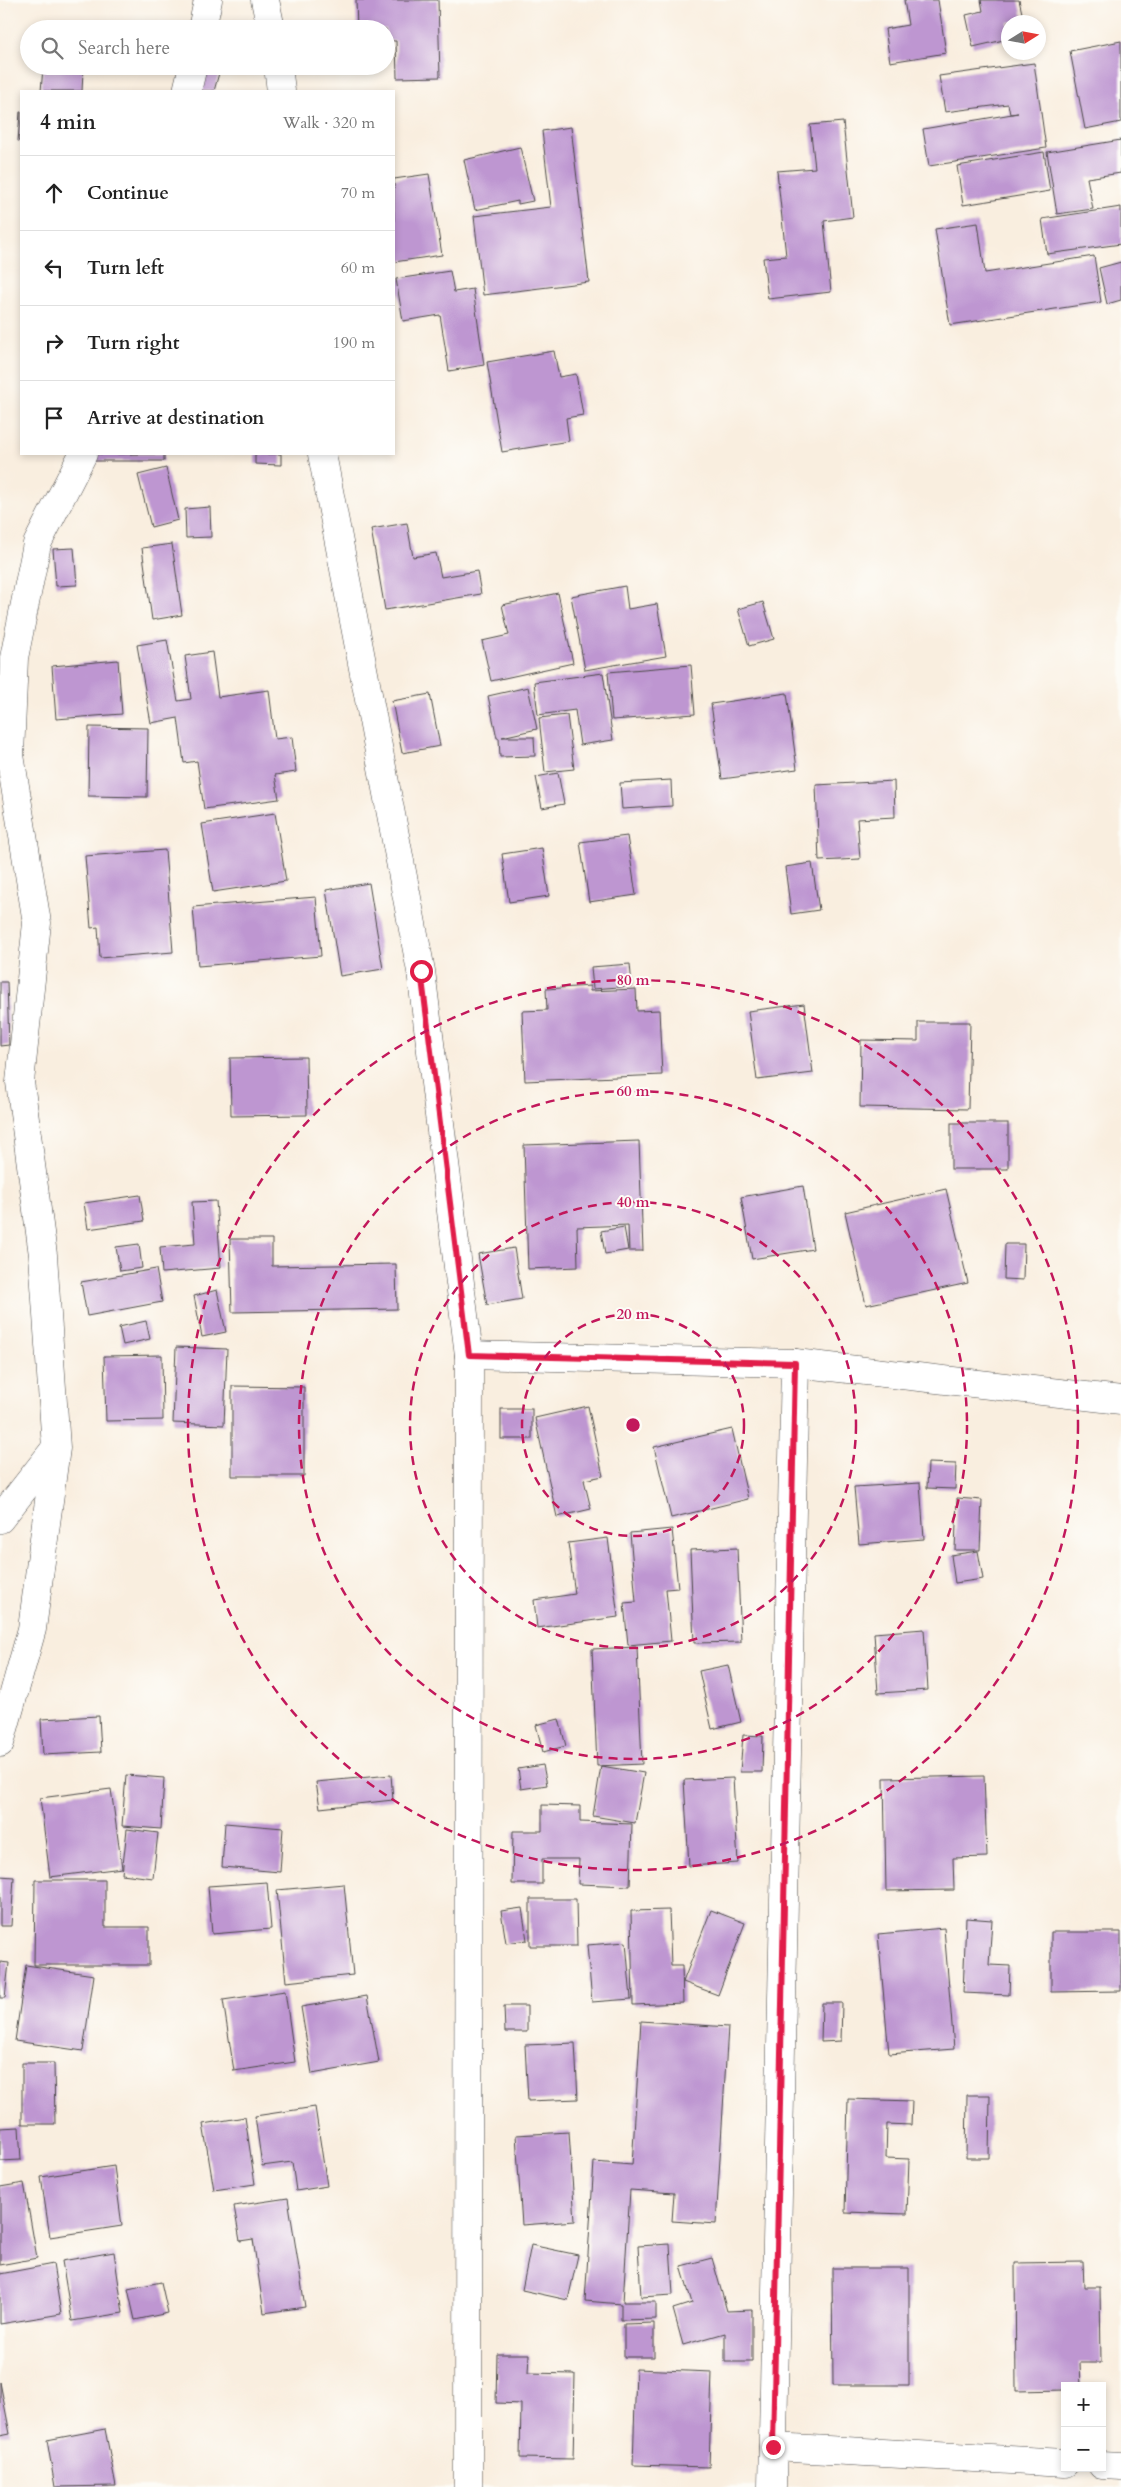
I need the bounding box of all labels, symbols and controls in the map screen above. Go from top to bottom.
north arrow [1001,15,1046,60]
search box [20,20,395,75]
icon: search [38,34,66,62]
text: Search here [78,35,170,61]
text: 4 min [40,108,96,137]
text: Walk · 320 m [283,112,375,134]
icon: ahead [40,179,68,207]
text: Continue [87,180,169,206]
text: 70 m [341,182,375,204]
icon: left [40,254,68,282]
text: Turn left [87,255,164,281]
text: 60 m [341,257,375,279]
icon: right [40,329,68,357]
text: Turn right [87,330,179,356]
text: 190 m [333,332,375,354]
icon: arrive [40,404,68,432]
text: Arrive at destination [87,405,264,431]
route start [410,960,433,983]
text: 80 m [616,970,650,990]
text: 60 m [616,1081,650,1101]
text: 40 m [616,1192,650,1212]
text: 20 m [616,1304,650,1324]
centre of rings [624,1416,642,1434]
map controls [1061,2382,1106,2472]
button: + [1061,2382,1106,2427]
button: − [1061,2427,1106,2472]
route end [762,2436,785,2459]

